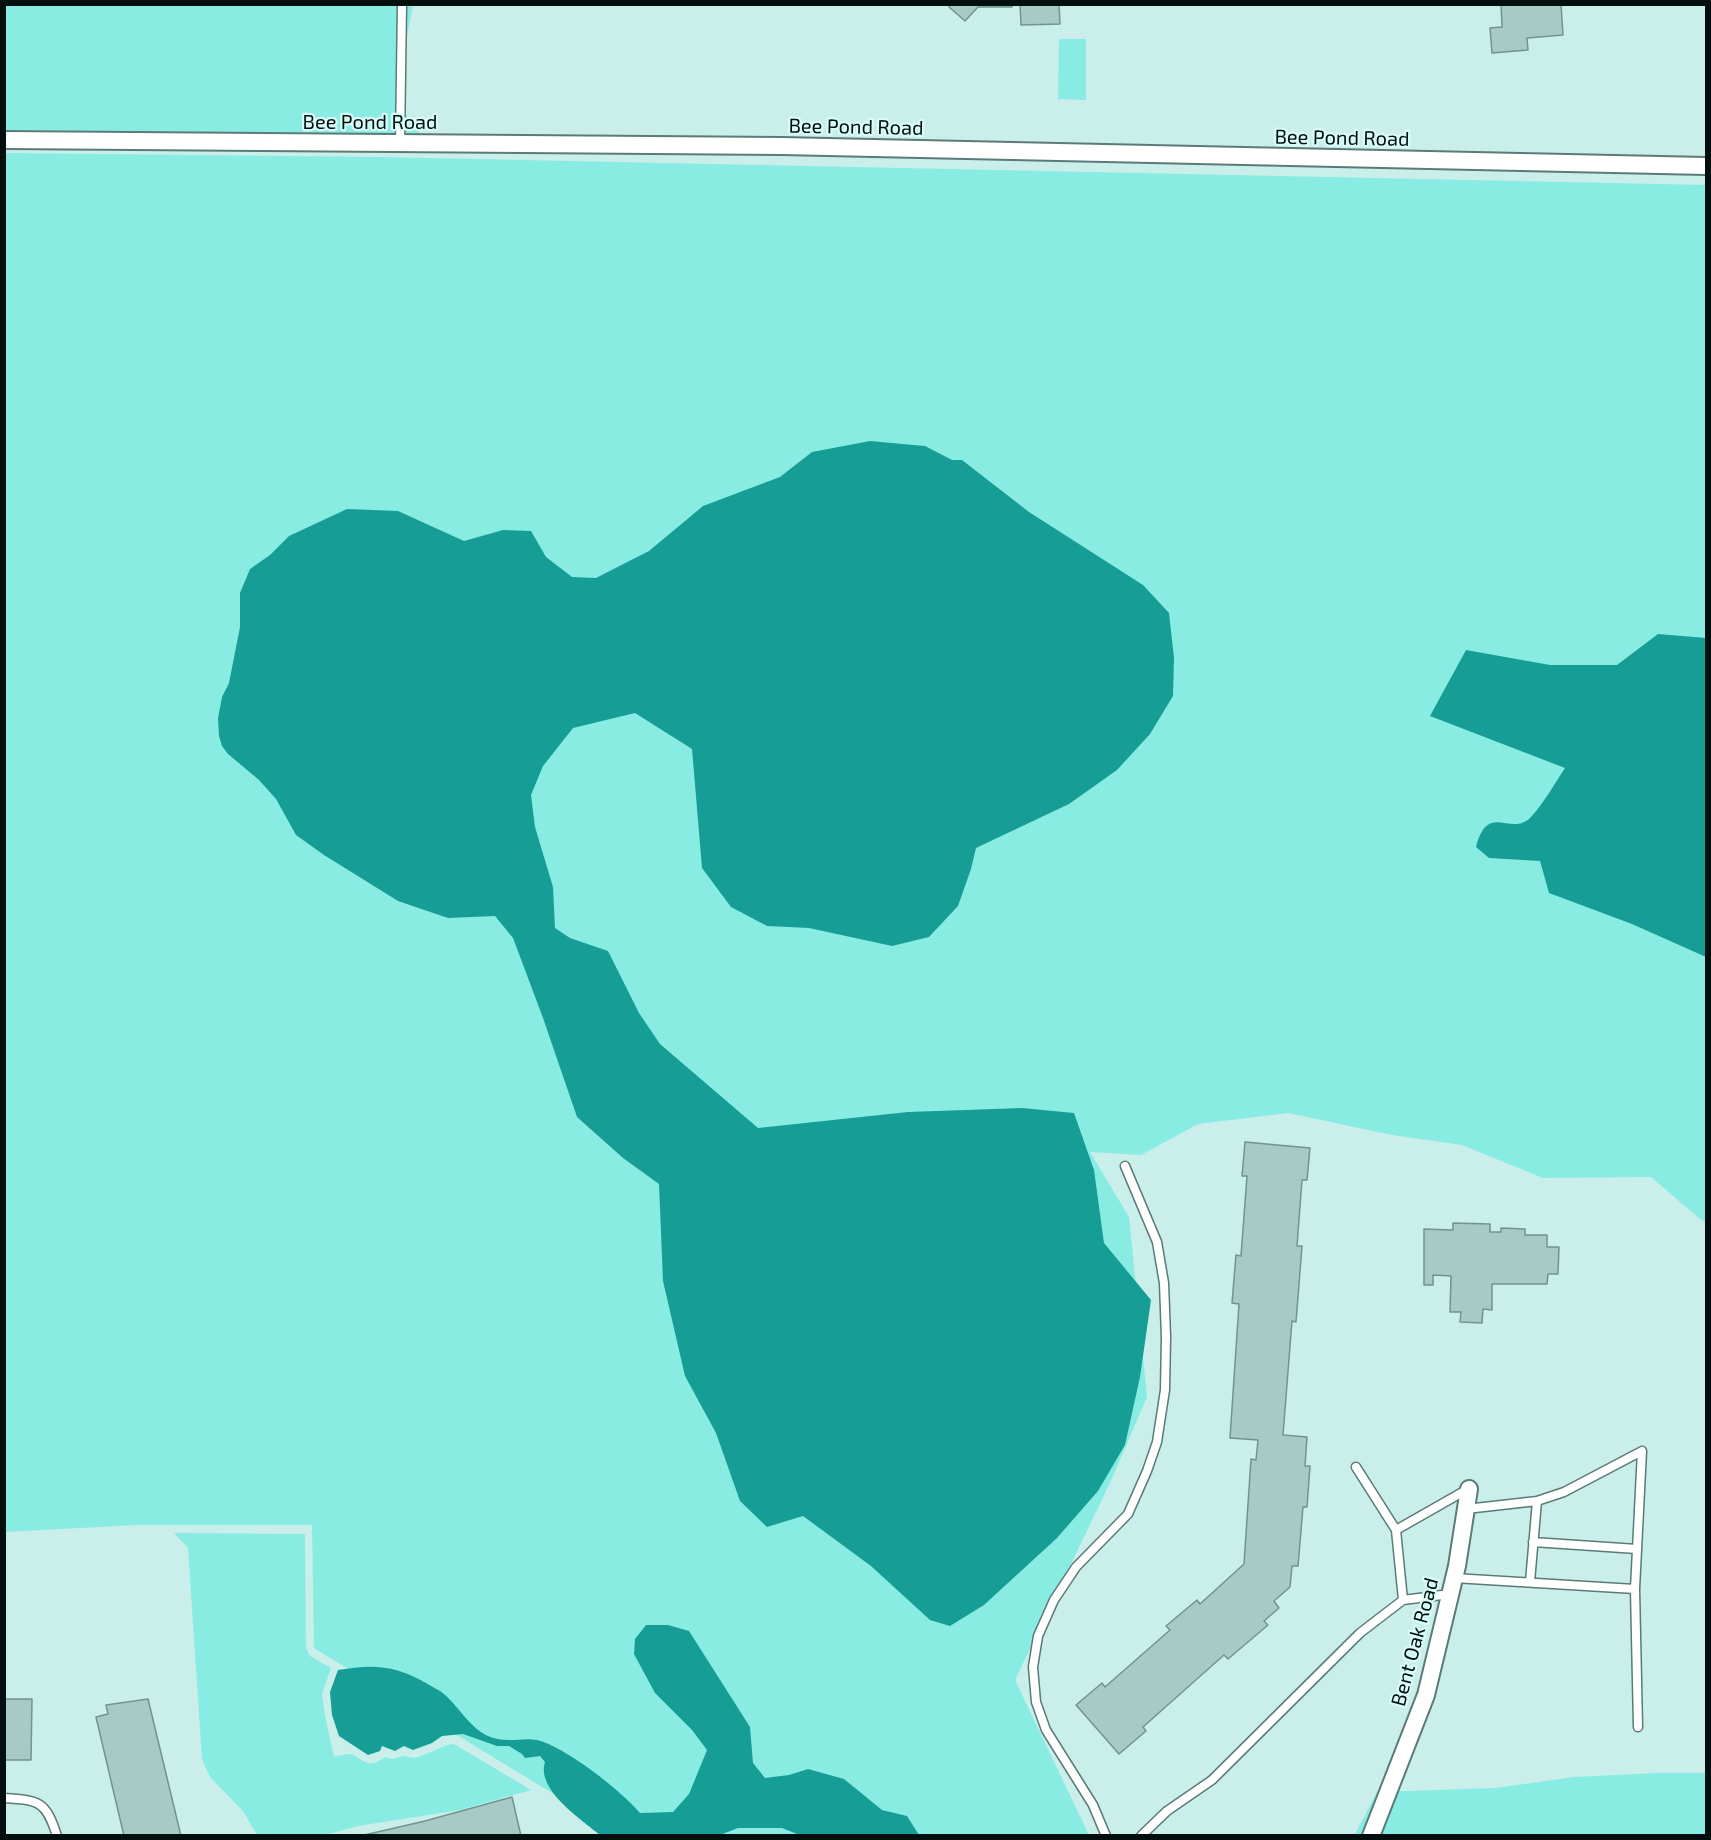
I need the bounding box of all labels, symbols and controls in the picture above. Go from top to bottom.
street label: Bee Pond Road [303,110,437,134]
street label: Bee Pond Road [788,114,924,140]
street label: Bee Pond Road [1274,125,1410,151]
street label: Bent Oak Road [1386,1575,1444,1709]

